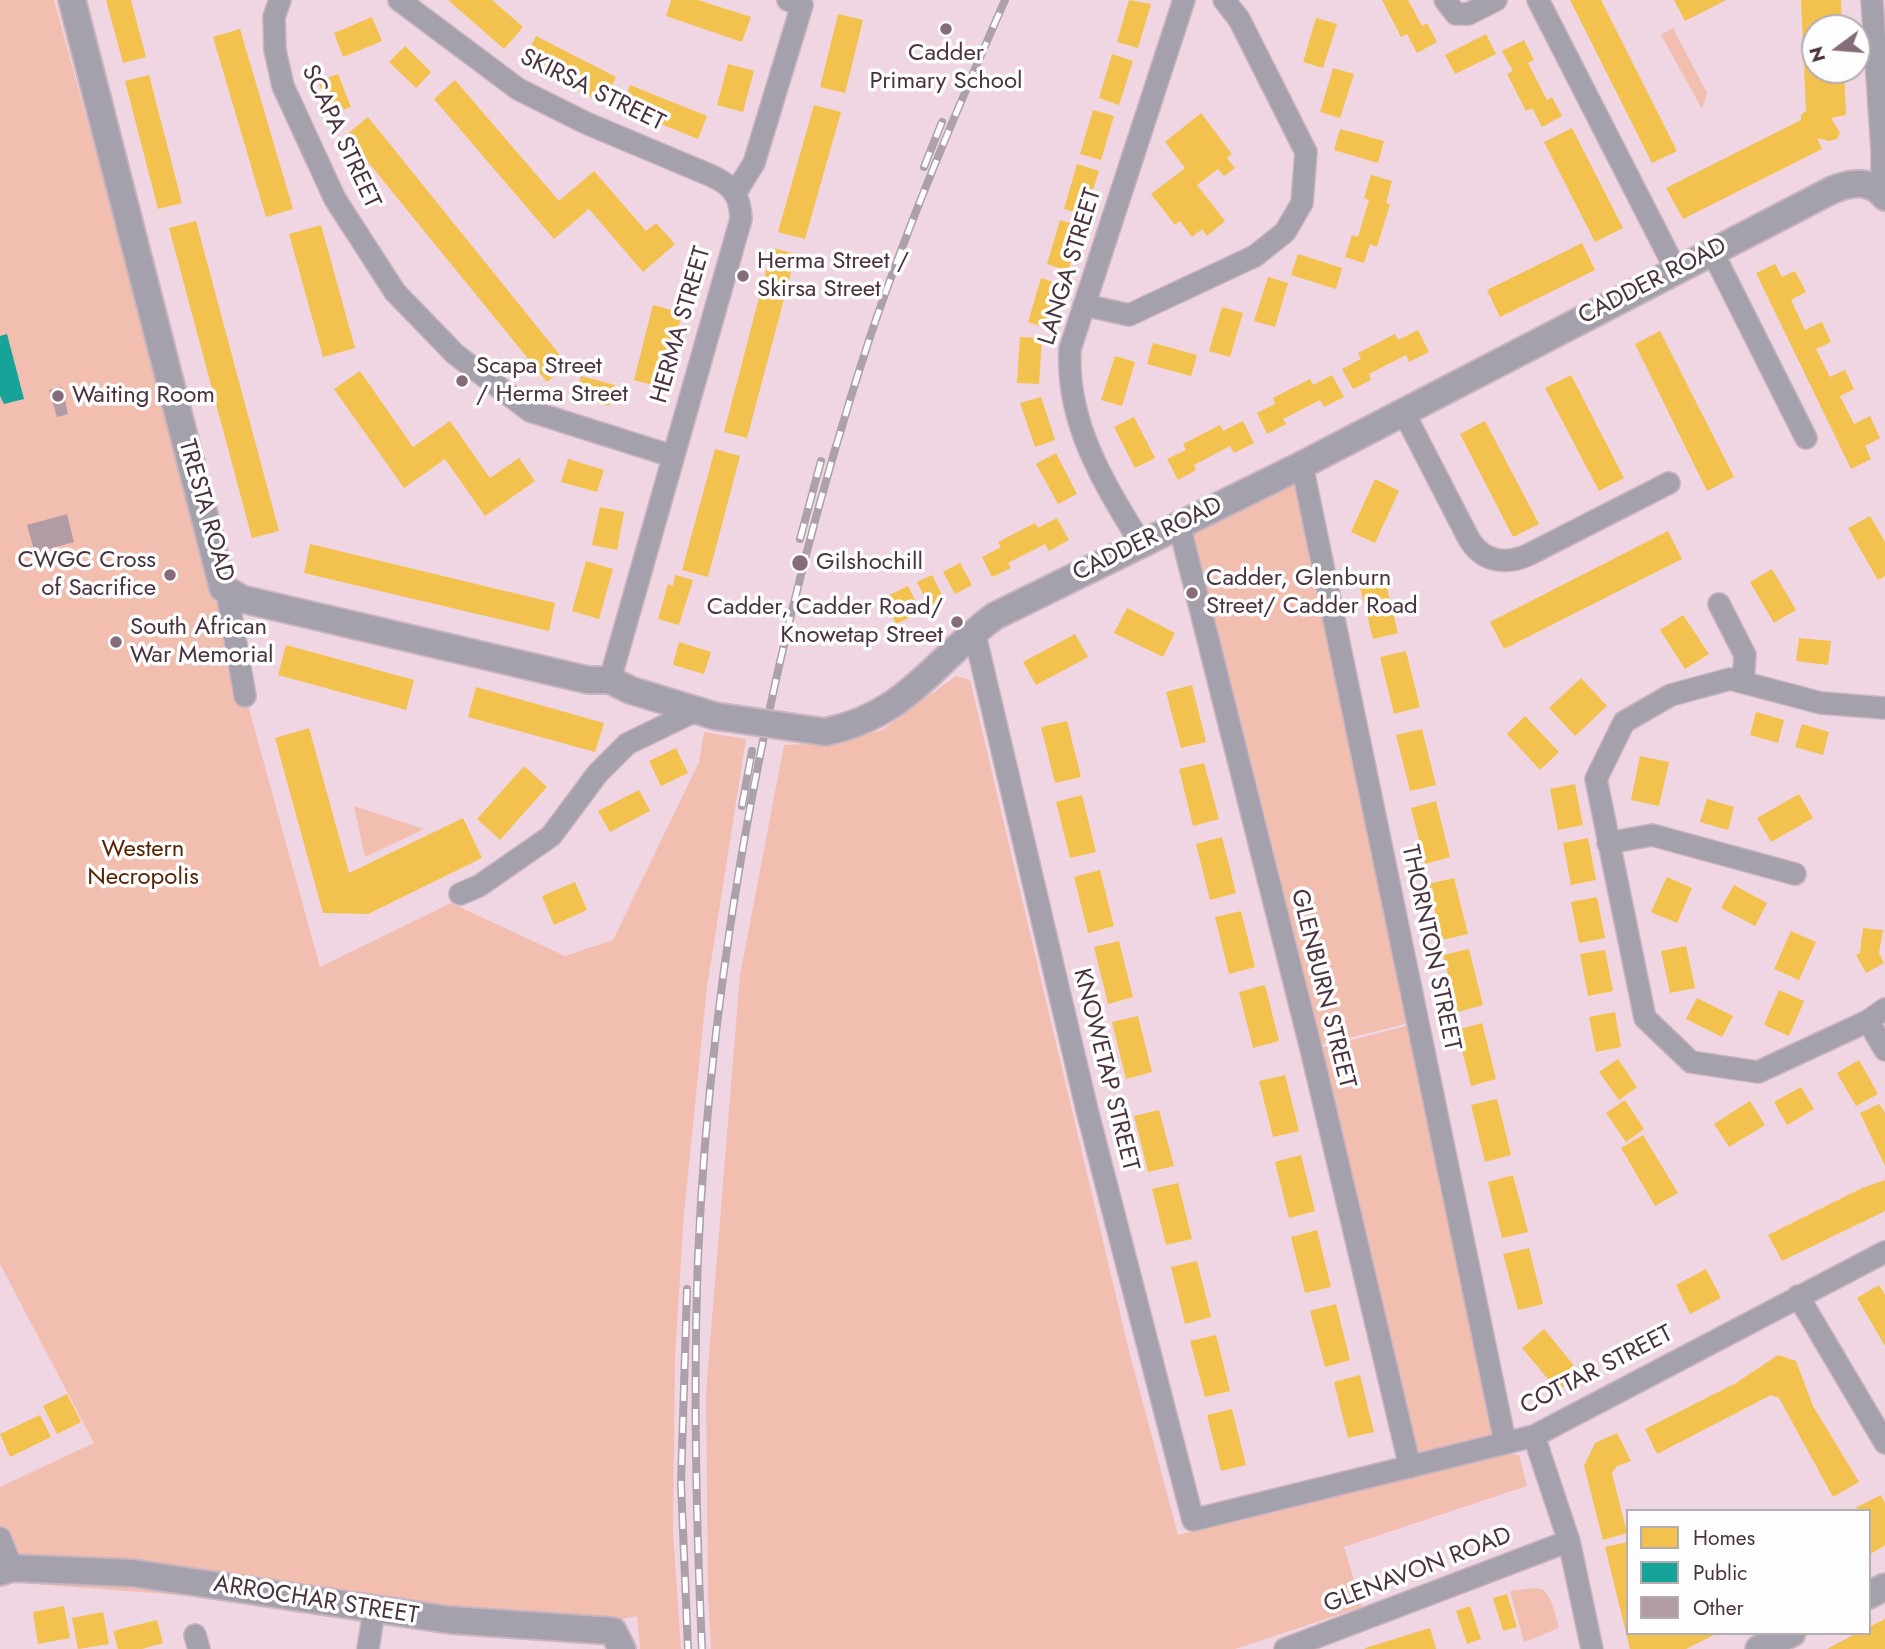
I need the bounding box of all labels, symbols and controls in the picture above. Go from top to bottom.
north arrow [1801,14,1871,84]
marker: Cadder Primary School [938,21,954,37]
place label: Cadder Primary School [869,40,1023,96]
text: N [1802,43,1832,65]
street label: SKIRSA STREET [515,44,669,138]
street label: SCAPA STREET [294,61,386,213]
street label: LANGA STREET [1034,185,1108,349]
street label: CADDER ROAD [1574,232,1732,332]
street label: HERMA STREET [646,243,718,407]
place label: Herma Street / Skirsa Street [757,248,909,304]
marker: Herma Street / Skirsa Street [735,268,751,284]
place label: Scapa Street / Herma Street [476,353,628,409]
marker: Scapa Street / Herma Street [454,373,470,389]
place label: Waiting Room [72,382,215,410]
marker: Waiting Room [50,388,66,404]
street label: TRESTA ROAD [171,437,239,585]
street label: CADDER ROAD [1069,491,1227,589]
place label: CWGC Cross of Sacrifice [18,547,156,603]
place label: Gilshochill [816,549,923,577]
marker: Gilshochill [790,553,810,573]
place label: Cadder, Glenburn Street/ Cadder Road [1206,565,1418,621]
marker: CWGC Cross of Sacrifice [162,567,178,583]
marker: Cadder, Glenburn Street/ Cadder Road [1184,585,1200,601]
place label: Cadder, Cadder Road/ Knowetap Street [707,594,943,650]
place label: South African War Memorial [130,614,273,670]
marker: Cadder, Cadder Road/ Knowetap Street [949,614,965,630]
marker: South African War Memorial [108,634,124,650]
park label: Western Necropolis [87,836,199,892]
street label: THORNTON STREET [1394,843,1466,1053]
street label: GLENBURN STREET [1283,886,1361,1092]
street label: KNOWETAP STREET [1066,966,1144,1174]
street label: COTTAR STREET [1516,1320,1678,1422]
legend [1626,1509,1871,1635]
street label: GLENAVON ROAD [1320,1522,1516,1620]
text: Homes [1693,1523,1755,1553]
text: Public [1693,1558,1747,1588]
street label: ARROCHAR STREET [211,1571,421,1631]
text: Other [1693,1593,1744,1623]

